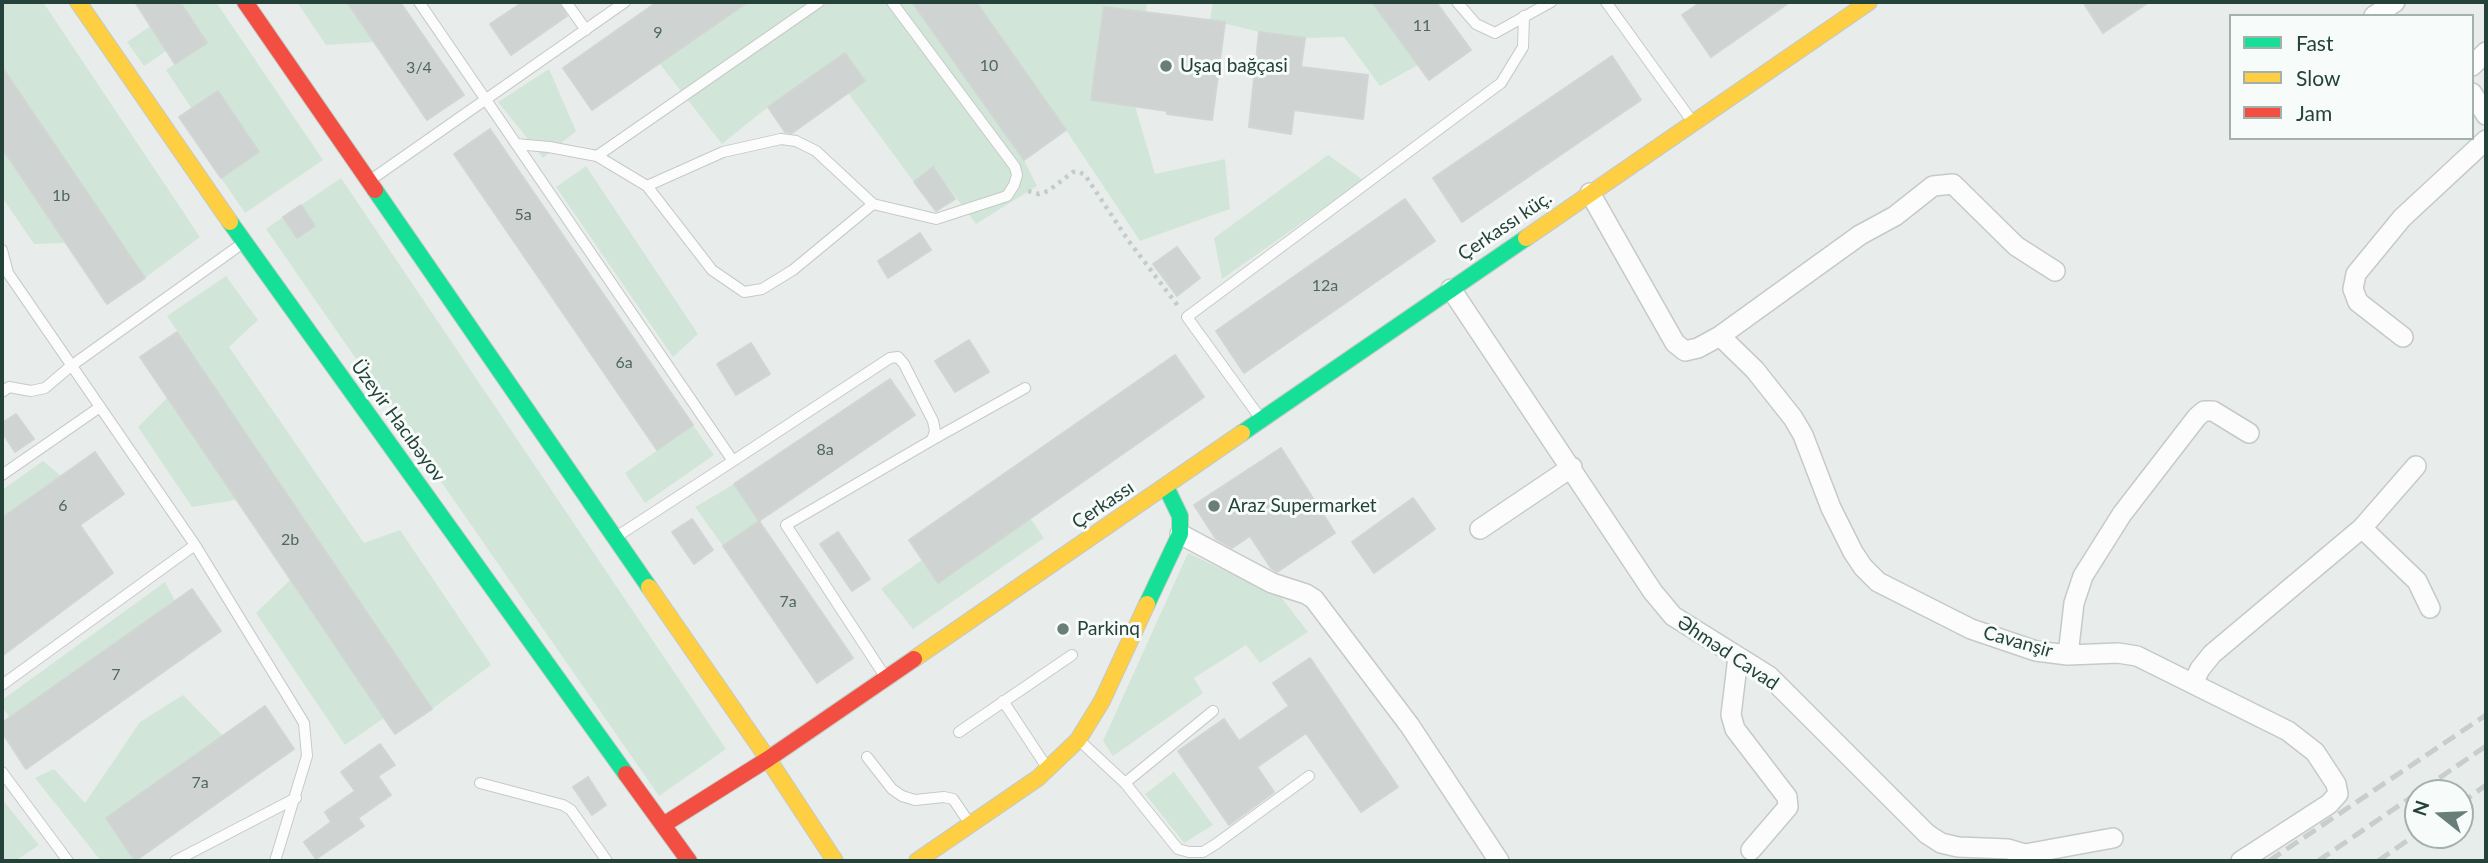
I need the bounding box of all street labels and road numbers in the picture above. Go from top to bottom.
street label: Çerkassı küç. [1454,186,1556,266]
street label: Üzeyir Hacıbəyov [346,355,450,487]
street label: Çerkassı [1068,476,1138,534]
street label: Əhməd Cavad [1673,611,1783,695]
street label: Cavanşir [1981,621,2055,663]

